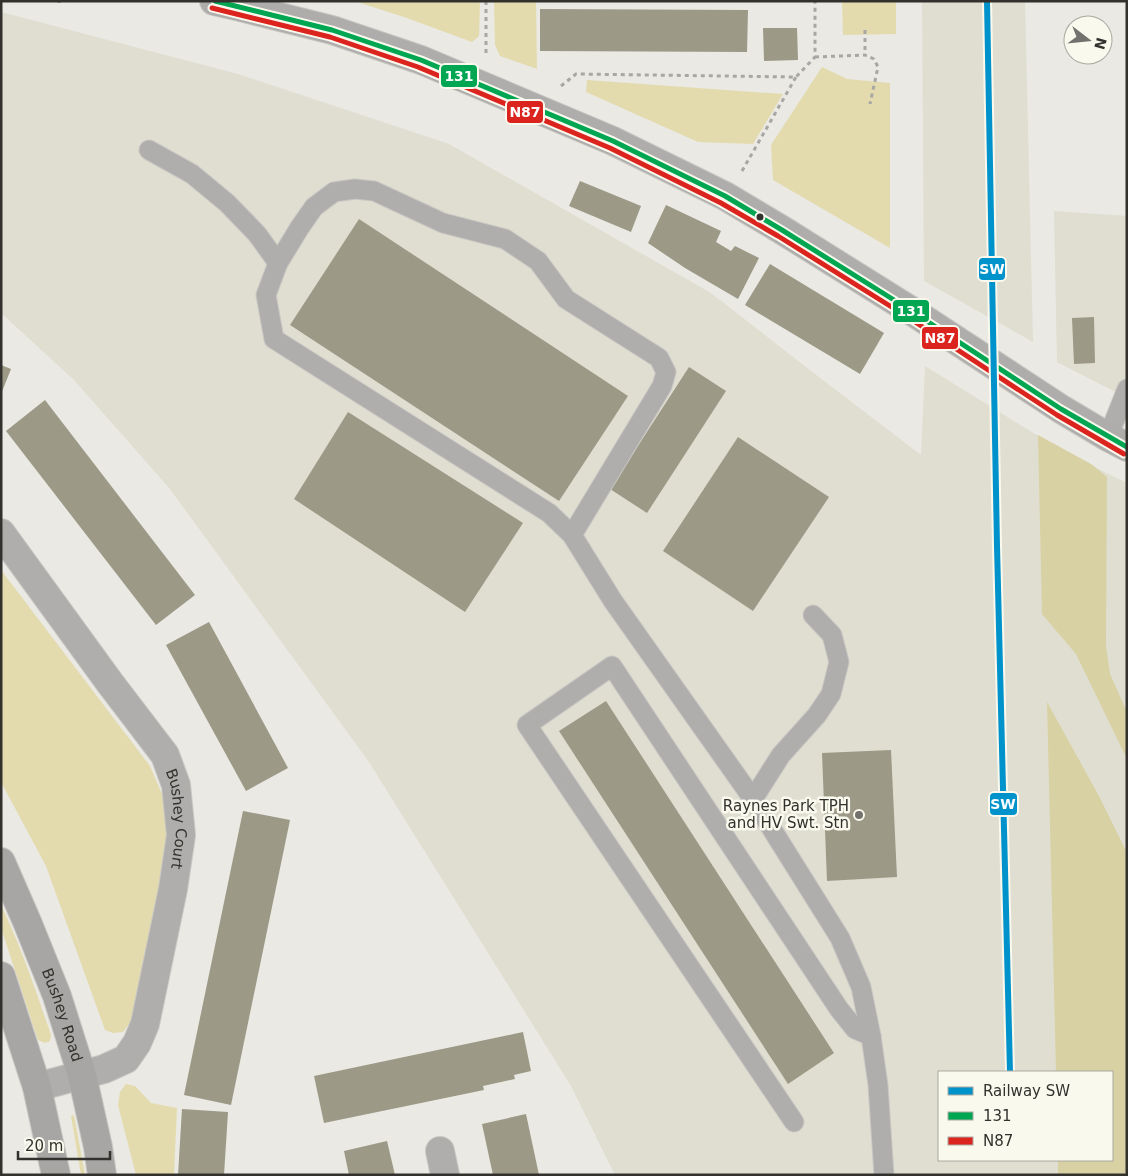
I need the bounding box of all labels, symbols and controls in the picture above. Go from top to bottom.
north arrow [1063,15,1113,65]
text: N [1091,36,1110,51]
line badge: 131 [440,64,478,88]
text: 131 [444,68,474,84]
line badge: N87 [506,100,544,124]
text: N87 [509,104,541,120]
unlabelled marker [755,212,765,222]
line badge: SW [978,257,1006,281]
text: SW [979,261,1005,277]
line badge: 131 [892,299,930,323]
text: 131 [896,303,926,319]
line badge: N87 [921,326,959,350]
text: N87 [924,330,956,346]
street label: Bushey Court [162,766,190,870]
line badge: SW [989,792,1018,816]
text: SW [990,796,1016,812]
place label: Raynes Park TPH and HV Swt. Stn [723,797,849,832]
marker: Raynes Park TPH and HV Swt. Stn [853,809,865,821]
street label: Bushey Road [38,966,86,1064]
legend [938,1071,1113,1161]
text: Railway SW [983,1082,1070,1100]
text: 131 [983,1107,1012,1125]
scale bar [18,1128,110,1160]
text: N87 [983,1132,1013,1150]
text: 20 m [25,1137,63,1155]

